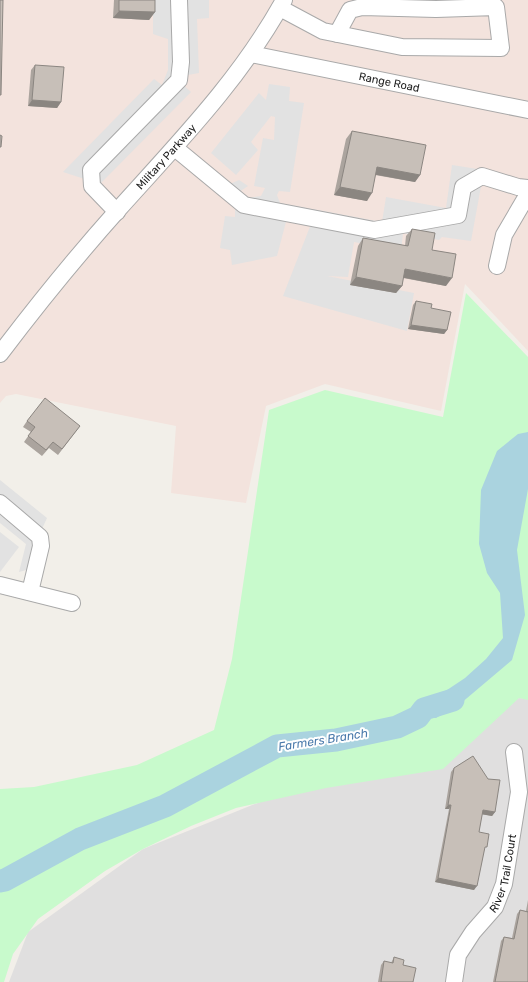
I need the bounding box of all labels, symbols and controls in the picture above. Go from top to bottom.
street label: Range Road [358,70,421,95]
street label: Military Parkway [134,121,199,192]
water label: Farmers Branch [277,726,369,754]
street label: River Trail Court [487,832,519,916]

